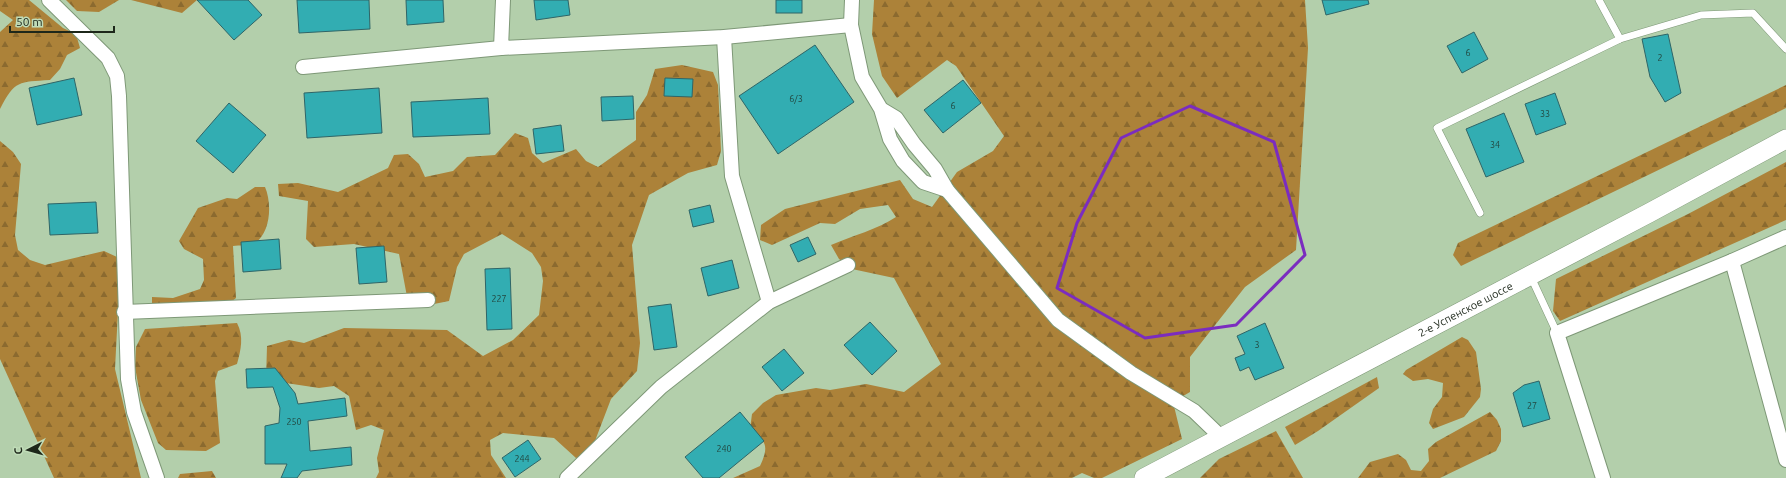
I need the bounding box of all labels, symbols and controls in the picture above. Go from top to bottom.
scale bar [10,8,114,34]
text: 50 m [16,15,43,28]
house number: 6 [1465,48,1471,58]
house number: 2 [1657,53,1663,63]
house number: 6/3 [789,94,803,104]
house number: 6 [950,101,956,111]
house number: 33 [1540,109,1550,119]
house number: 34 [1490,140,1500,150]
street label: 2-е Успенское шоссе [1416,280,1515,339]
house number: 227 [491,294,507,304]
house number: 3 [1254,340,1260,350]
house number: 27 [1527,401,1537,411]
house number: 250 [286,417,302,427]
north arrow [8,430,48,470]
house number: 240 [716,444,732,454]
text: С [12,447,24,455]
house number: 244 [514,454,530,464]

